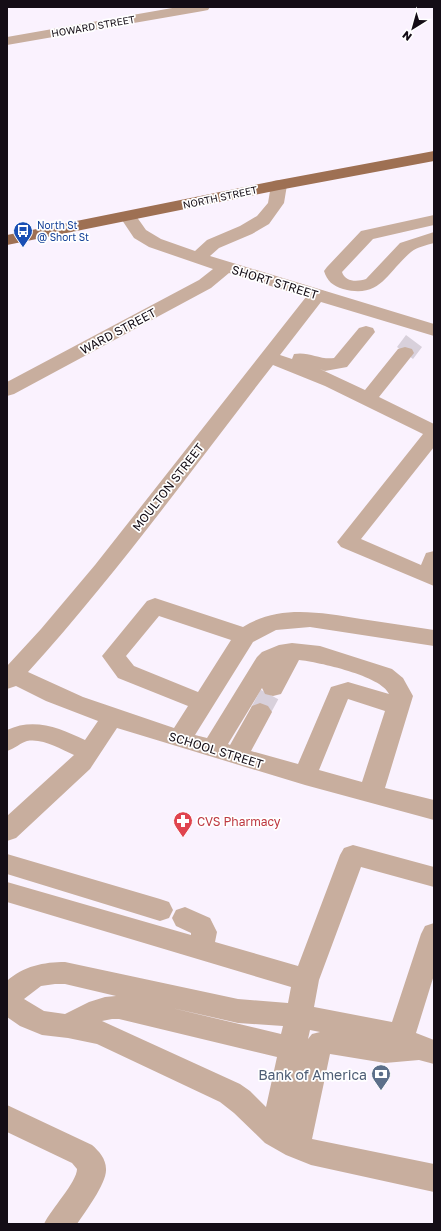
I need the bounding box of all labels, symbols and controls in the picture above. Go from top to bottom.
north arrow [393,8,433,48]
street label: HOWARD STREET [50,13,136,39]
text: N [399,29,414,44]
street label: NORTH STREET [182,183,258,211]
place label: North St @ Short St [37,219,89,243]
bus stop icon: North St @ Short St [12,220,34,248]
street label: SHORT STREET [230,262,321,302]
street label: WARD STREET [77,304,159,357]
street label: MOULTON STREET [129,440,207,534]
street label: SCHOOL STREET [167,729,266,772]
pharmacy icon: CVS Pharmacy [172,810,194,838]
place label: CVS Pharmacy [197,814,281,829]
bank icon: Bank of America [370,1063,392,1091]
place label: Bank of America [258,1066,367,1083]

